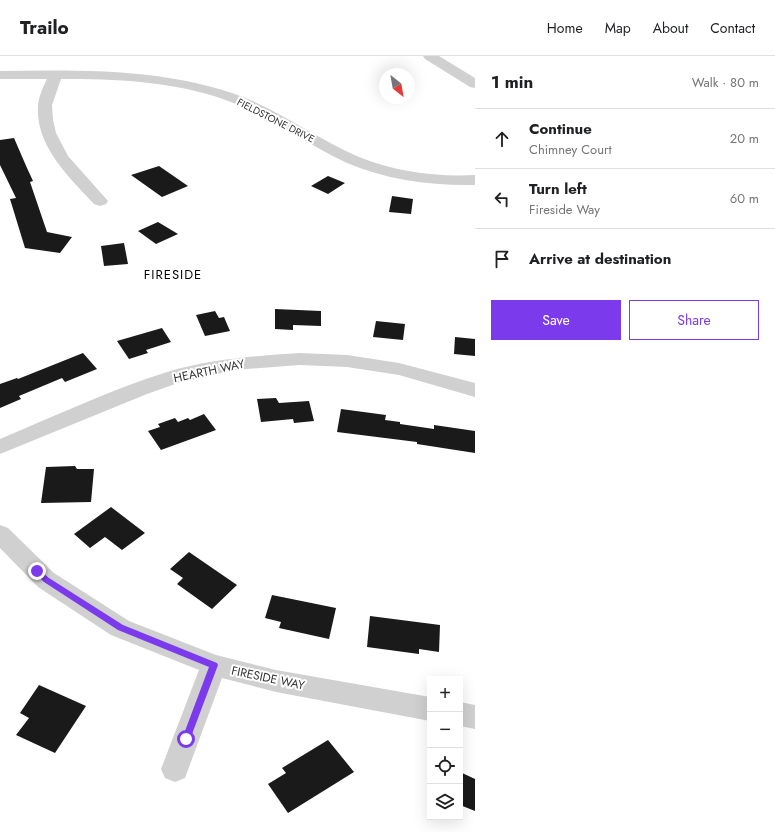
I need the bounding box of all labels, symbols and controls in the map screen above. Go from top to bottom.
text: Trailo [20,14,69,41]
text: Home [547,18,583,38]
text: Map [605,18,631,38]
text: About [653,18,688,38]
text: Contact [710,18,755,38]
north arrow [379,68,415,104]
text: 1 min [491,70,533,94]
text: Walk · 80 m [692,73,759,92]
street label: FIELDSTONE DRIVE [235,94,317,146]
text: Continue [529,118,592,140]
icon: ahead [491,128,513,150]
text: 20 m [730,129,759,148]
text: Chimney Court [529,140,612,159]
text: Turn left [529,178,587,200]
icon: left [491,188,513,210]
text: 60 m [730,189,759,208]
text: Fireside Way [529,200,600,219]
icon: arrive [491,248,513,270]
text: Arrive at destination [529,248,671,270]
district label: FIRESIDE [144,265,202,284]
button: Save [491,300,621,340]
button: Share [629,300,759,340]
street label: HEARTH WAY [172,355,246,387]
route end [28,562,46,580]
street label: FIRESIDE WAY [230,661,307,695]
map controls [427,676,463,820]
button: + [427,676,463,712]
button: − [427,712,463,748]
route start [177,730,195,748]
button: locate [427,748,463,784]
button: layers [427,784,463,820]

